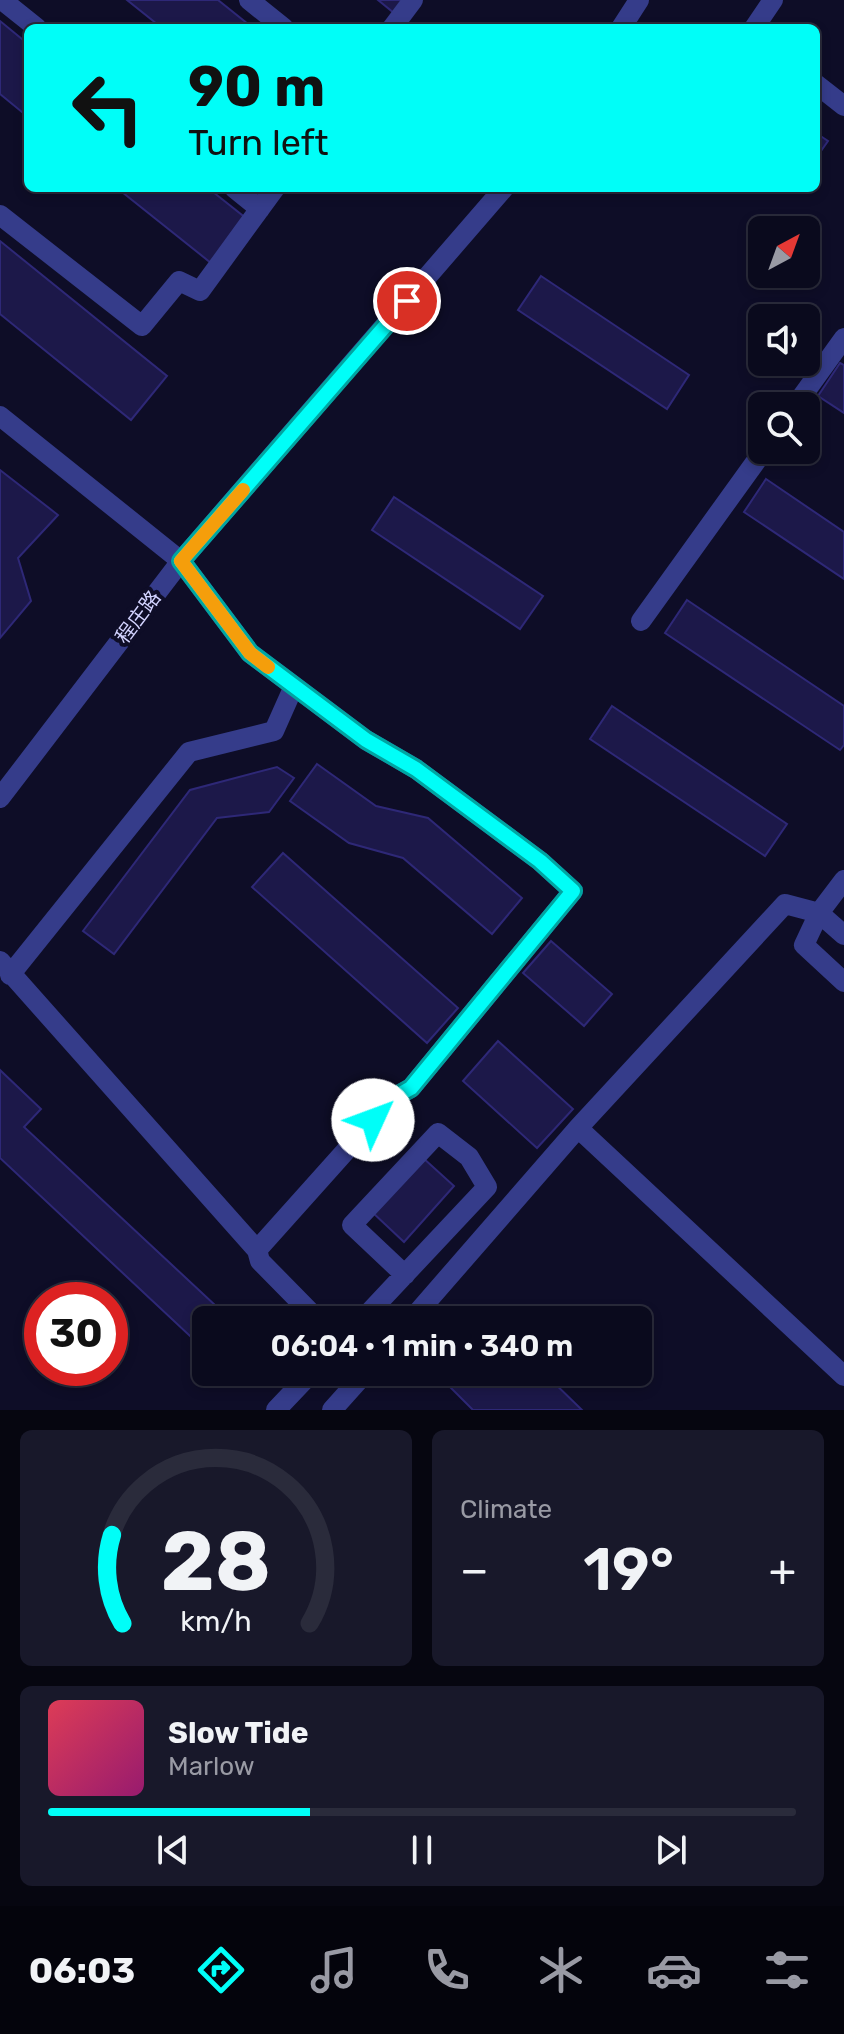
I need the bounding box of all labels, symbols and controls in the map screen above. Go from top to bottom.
text: 90 m [188,54,325,120]
icon: left [56,56,160,160]
text: Turn left [188,121,329,164]
north arrow [748,216,820,288]
map controls [748,216,820,464]
pin [373,267,441,335]
icon: arrive [385,279,429,323]
button: sound [748,304,820,376]
button: search [748,392,820,464]
street label: 程庄路 [110,586,166,648]
position arrow [331,1078,415,1162]
speed limit sign: 30 [24,1282,128,1386]
text: 06:04 · 1 min · 340 m [271,1328,573,1364]
text: Climate [460,1494,552,1525]
text: 28 [161,1512,271,1611]
text: 19° [583,1534,674,1605]
text: − [460,1544,489,1596]
text: + [769,1544,796,1596]
text: km/h [180,1604,252,1638]
text: Slow Tide [168,1715,308,1751]
text: Marlow [168,1751,255,1782]
icon: previous [151,1828,195,1872]
icon: pause [400,1828,444,1872]
icon: next [649,1828,693,1872]
icon: directions [193,1942,249,1998]
icon: music [306,1942,362,1998]
icon: phone [419,1942,475,1998]
icon: climate [533,1942,589,1998]
icon: car [646,1942,702,1998]
icon: filters [759,1942,815,1998]
text: 06:03 [29,1949,135,1992]

